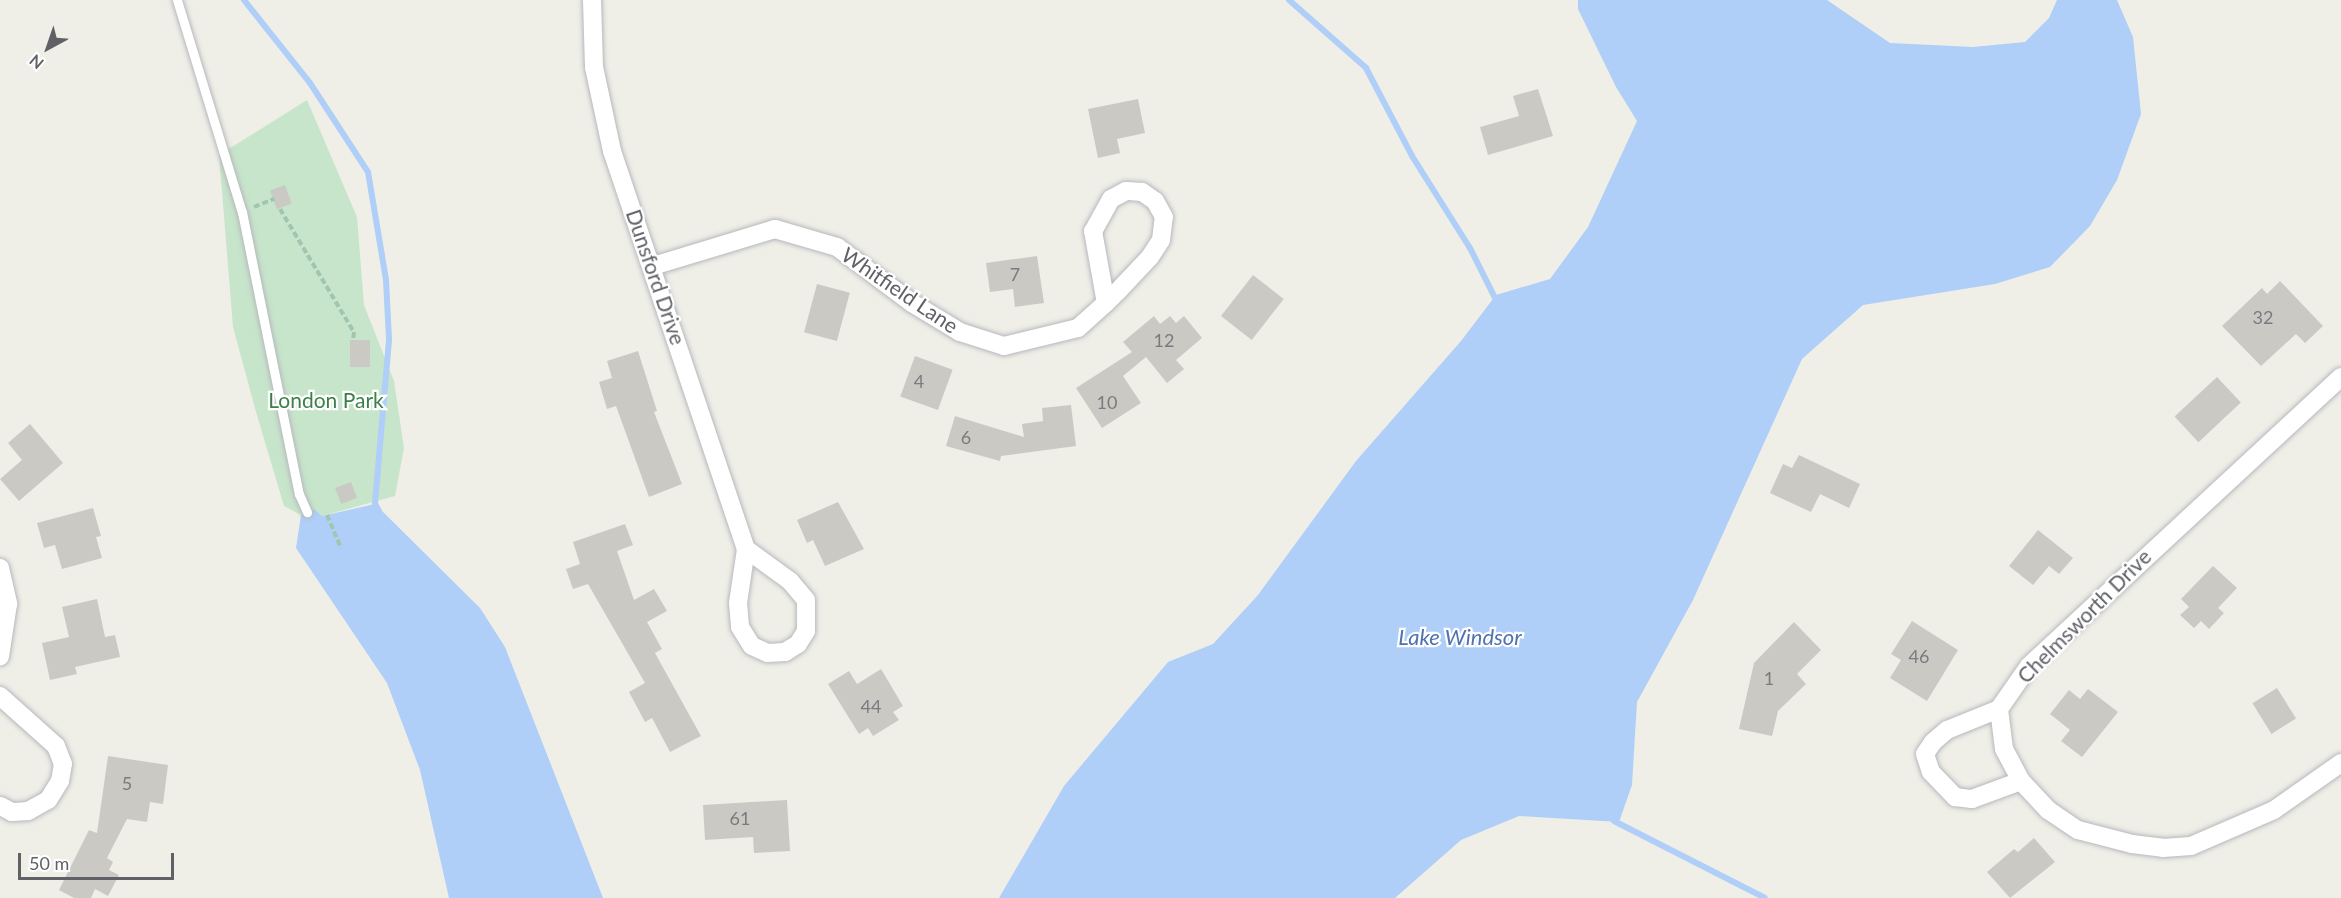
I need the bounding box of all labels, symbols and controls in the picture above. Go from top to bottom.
north arrow [18,18,78,78]
text: N [25,51,47,73]
street label: Dunsford Drive [621,206,691,348]
street label: Whitfield Lane [837,242,963,338]
house number: 7 [1010,263,1020,285]
house number: 32 [2253,306,2273,328]
house number: 12 [1154,329,1174,351]
house number: 4 [914,370,924,392]
park label: London Park [268,387,384,413]
house number: 10 [1097,391,1117,413]
house number: 6 [961,426,971,448]
street label: Chelmsworth Drive [2012,544,2156,688]
water label: Lake Windsor [1398,624,1522,650]
house number: 46 [1909,645,1929,667]
house number: 1 [1764,667,1774,689]
house number: 44 [861,695,881,717]
house number: 5 [122,772,132,794]
house number: 61 [730,807,750,829]
scale bar [21,841,177,879]
text: 50 m [29,852,69,874]

